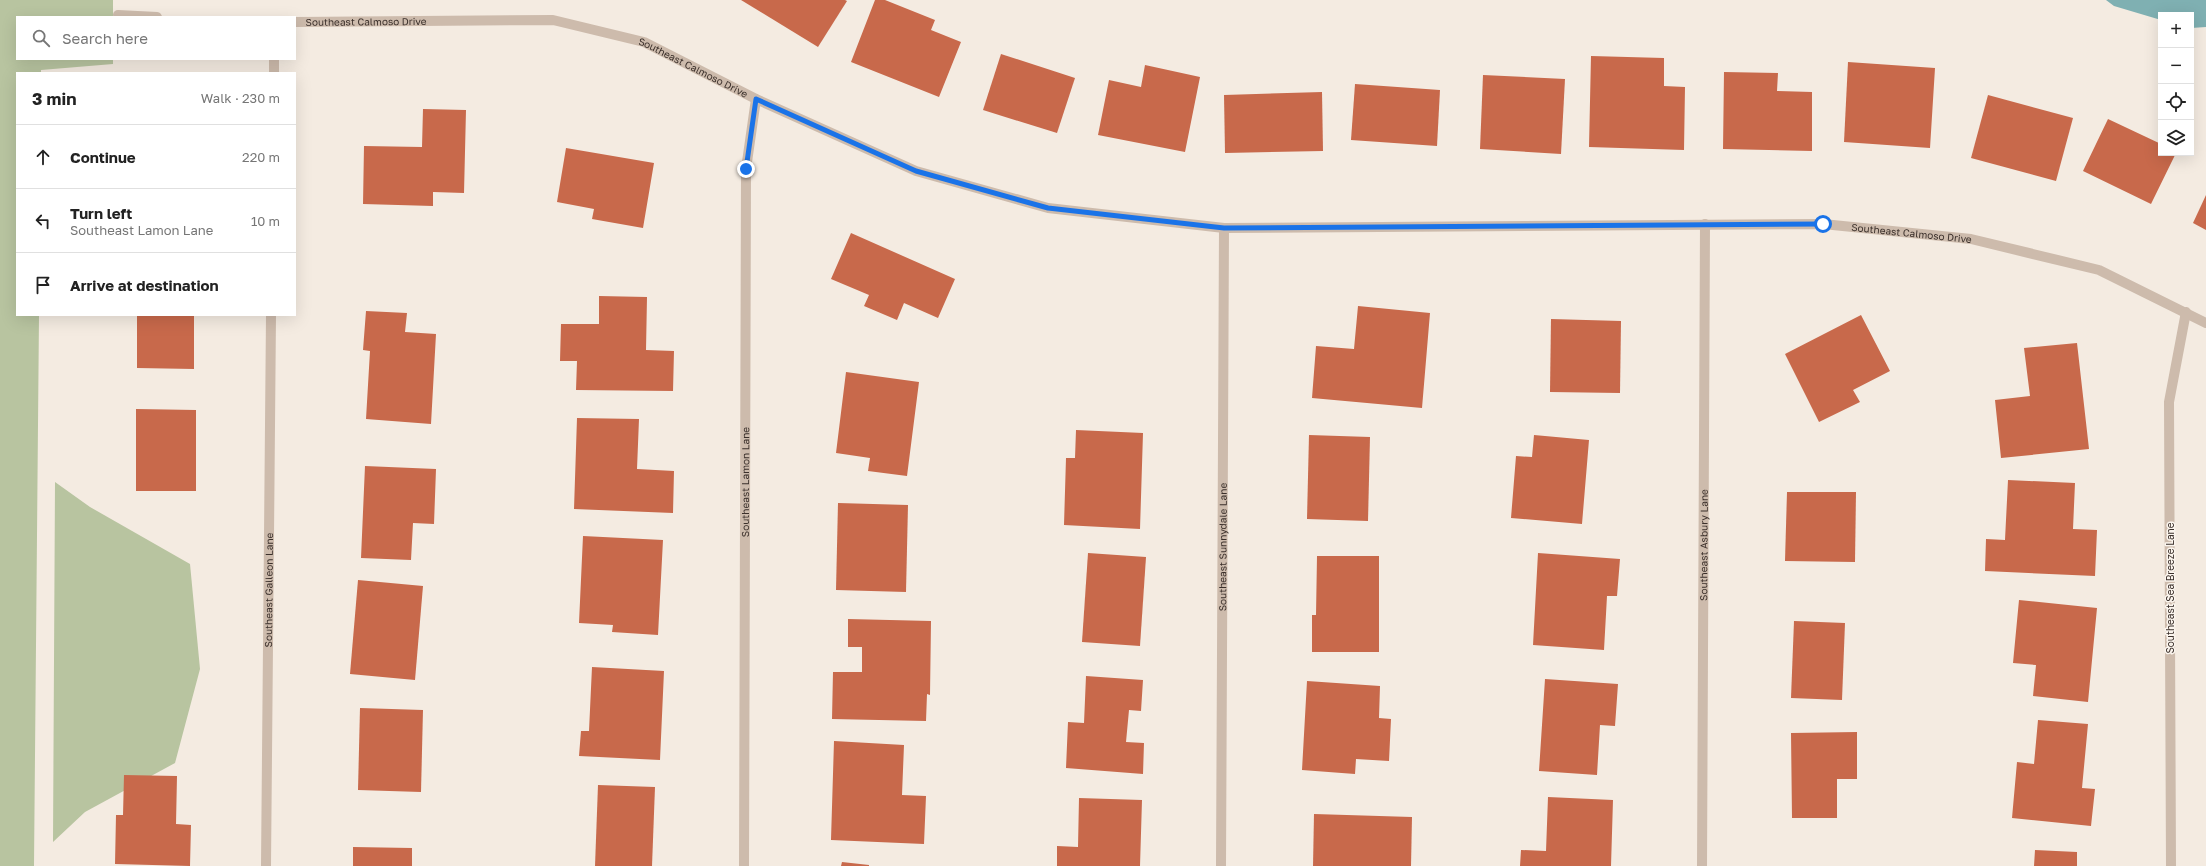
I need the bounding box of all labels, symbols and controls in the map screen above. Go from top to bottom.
map controls [2158,12,2194,156]
button: + [2158,12,2194,48]
street label: Southeast Calmoso Drive [305,15,427,28]
search box [16,16,296,60]
icon: search [30,27,52,49]
text: Search here [62,29,148,47]
street label: Southeast Calmoso Drive [638,35,750,100]
button: − [2158,48,2194,84]
button: locate [2158,84,2194,120]
text: 3 min [32,88,76,109]
text: Walk · 230 m [201,90,280,106]
button: layers [2158,120,2194,156]
icon: ahead [32,146,54,168]
text: Continue [70,148,136,166]
text: 220 m [242,149,280,165]
route end [737,160,755,178]
text: Turn left [70,204,132,222]
icon: left [32,210,54,232]
text: 10 m [251,213,280,229]
route start [1814,215,1832,233]
street label: Southeast Calmoso Drive [1851,221,1973,245]
text: Southeast Lamon Lane [70,222,213,238]
icon: arrive [32,274,54,296]
text: Arrive at destination [70,276,219,294]
street label: Southeast Lamon Lane [739,427,751,537]
street label: Southeast Sunnydale Lane [1216,483,1229,611]
street label: Southeast Asbury Lane [1697,489,1710,601]
street label: Southeast Sea Breeze Lane [2164,522,2176,654]
street label: Southeast Galleon Lane [262,532,275,647]

